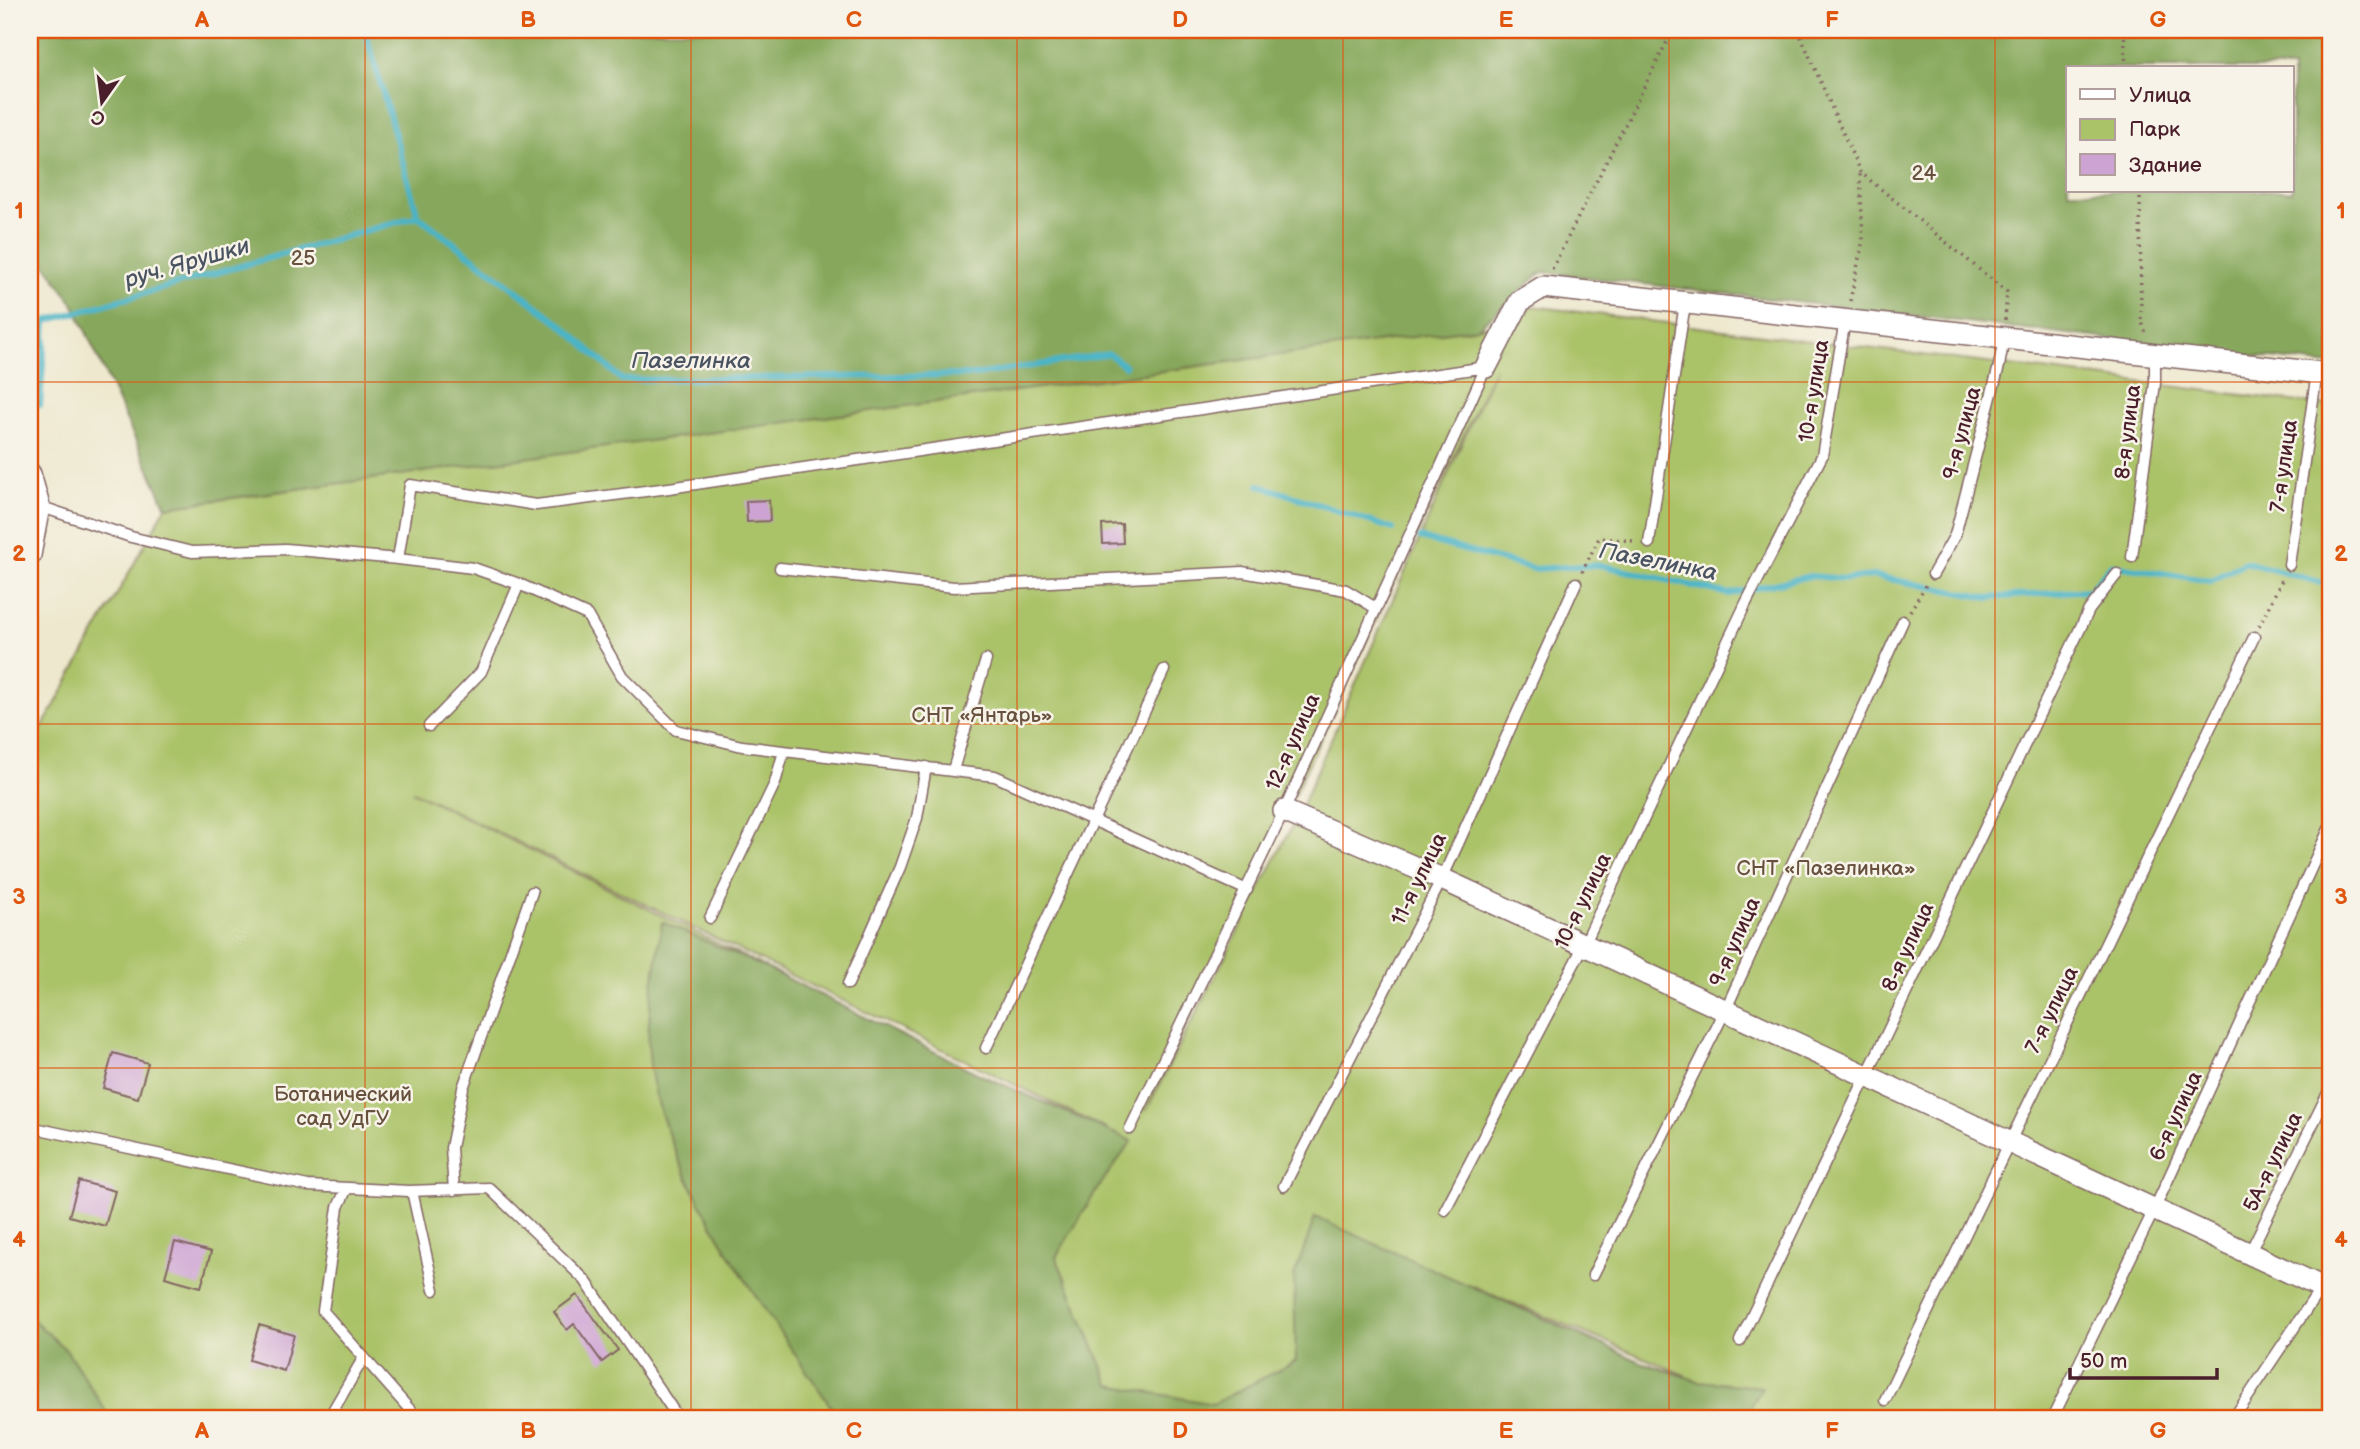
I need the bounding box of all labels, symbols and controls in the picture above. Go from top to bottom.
text: A [194,6,210,34]
text: B [520,6,536,34]
text: C [846,6,862,34]
text: D [1172,6,1188,34]
text: E [1499,6,1514,34]
text: F [1825,6,1839,34]
text: G [2150,6,2167,34]
north arrow [66,66,136,136]
legend [2066,66,2294,192]
text: Улица [2129,83,2192,108]
text: С [89,104,107,130]
text: Парк [2129,117,2180,142]
text: Здание [2129,153,2202,178]
park label: 24 [1912,161,1937,186]
text: 1 [14,197,24,225]
text: 1 [2336,197,2346,225]
water label: руч. Ярушки [120,232,253,294]
park label: 25 [291,246,315,271]
street label: 10-я улица [1794,337,1835,444]
water label: Пазелинка [631,347,751,375]
street label: 9-я улица [1938,383,1987,482]
street label: 8-я улица [2110,383,2146,481]
street label: 7-я улица [2265,417,2303,514]
water label: Пазелинка [1597,537,1719,587]
text: 2 [12,540,26,568]
text: 2 [2334,540,2348,568]
street label: 12-я улица [1261,689,1326,794]
park label: СНТ «Янтарь» [911,703,1053,728]
street label: 11-я улица [1386,828,1452,929]
street label: 10-я улица [1549,848,1617,953]
park label: СНТ «Пазелинка» [1736,856,1916,881]
text: 3 [12,883,26,911]
text: 3 [2334,883,2348,911]
street label: 9-я улица [1704,893,1766,991]
street label: 8-я улица [1877,898,1940,996]
street label: 7-я улица [2020,962,2084,1057]
street label: 6-я улица [2144,1067,2208,1165]
park label: Ботанический сад УдГУ [274,1082,412,1131]
street label: 5А-я улица [2238,1108,2308,1216]
text: 4 [12,1226,26,1254]
text: 4 [2334,1226,2348,1254]
scale bar [2070,1337,2216,1381]
text: 50 m [2080,1349,2127,1374]
text: A [194,1417,210,1445]
text: B [520,1417,536,1445]
text: C [846,1417,862,1445]
text: D [1172,1417,1188,1445]
text: E [1499,1417,1514,1445]
text: F [1825,1417,1839,1445]
text: G [2150,1417,2167,1445]

